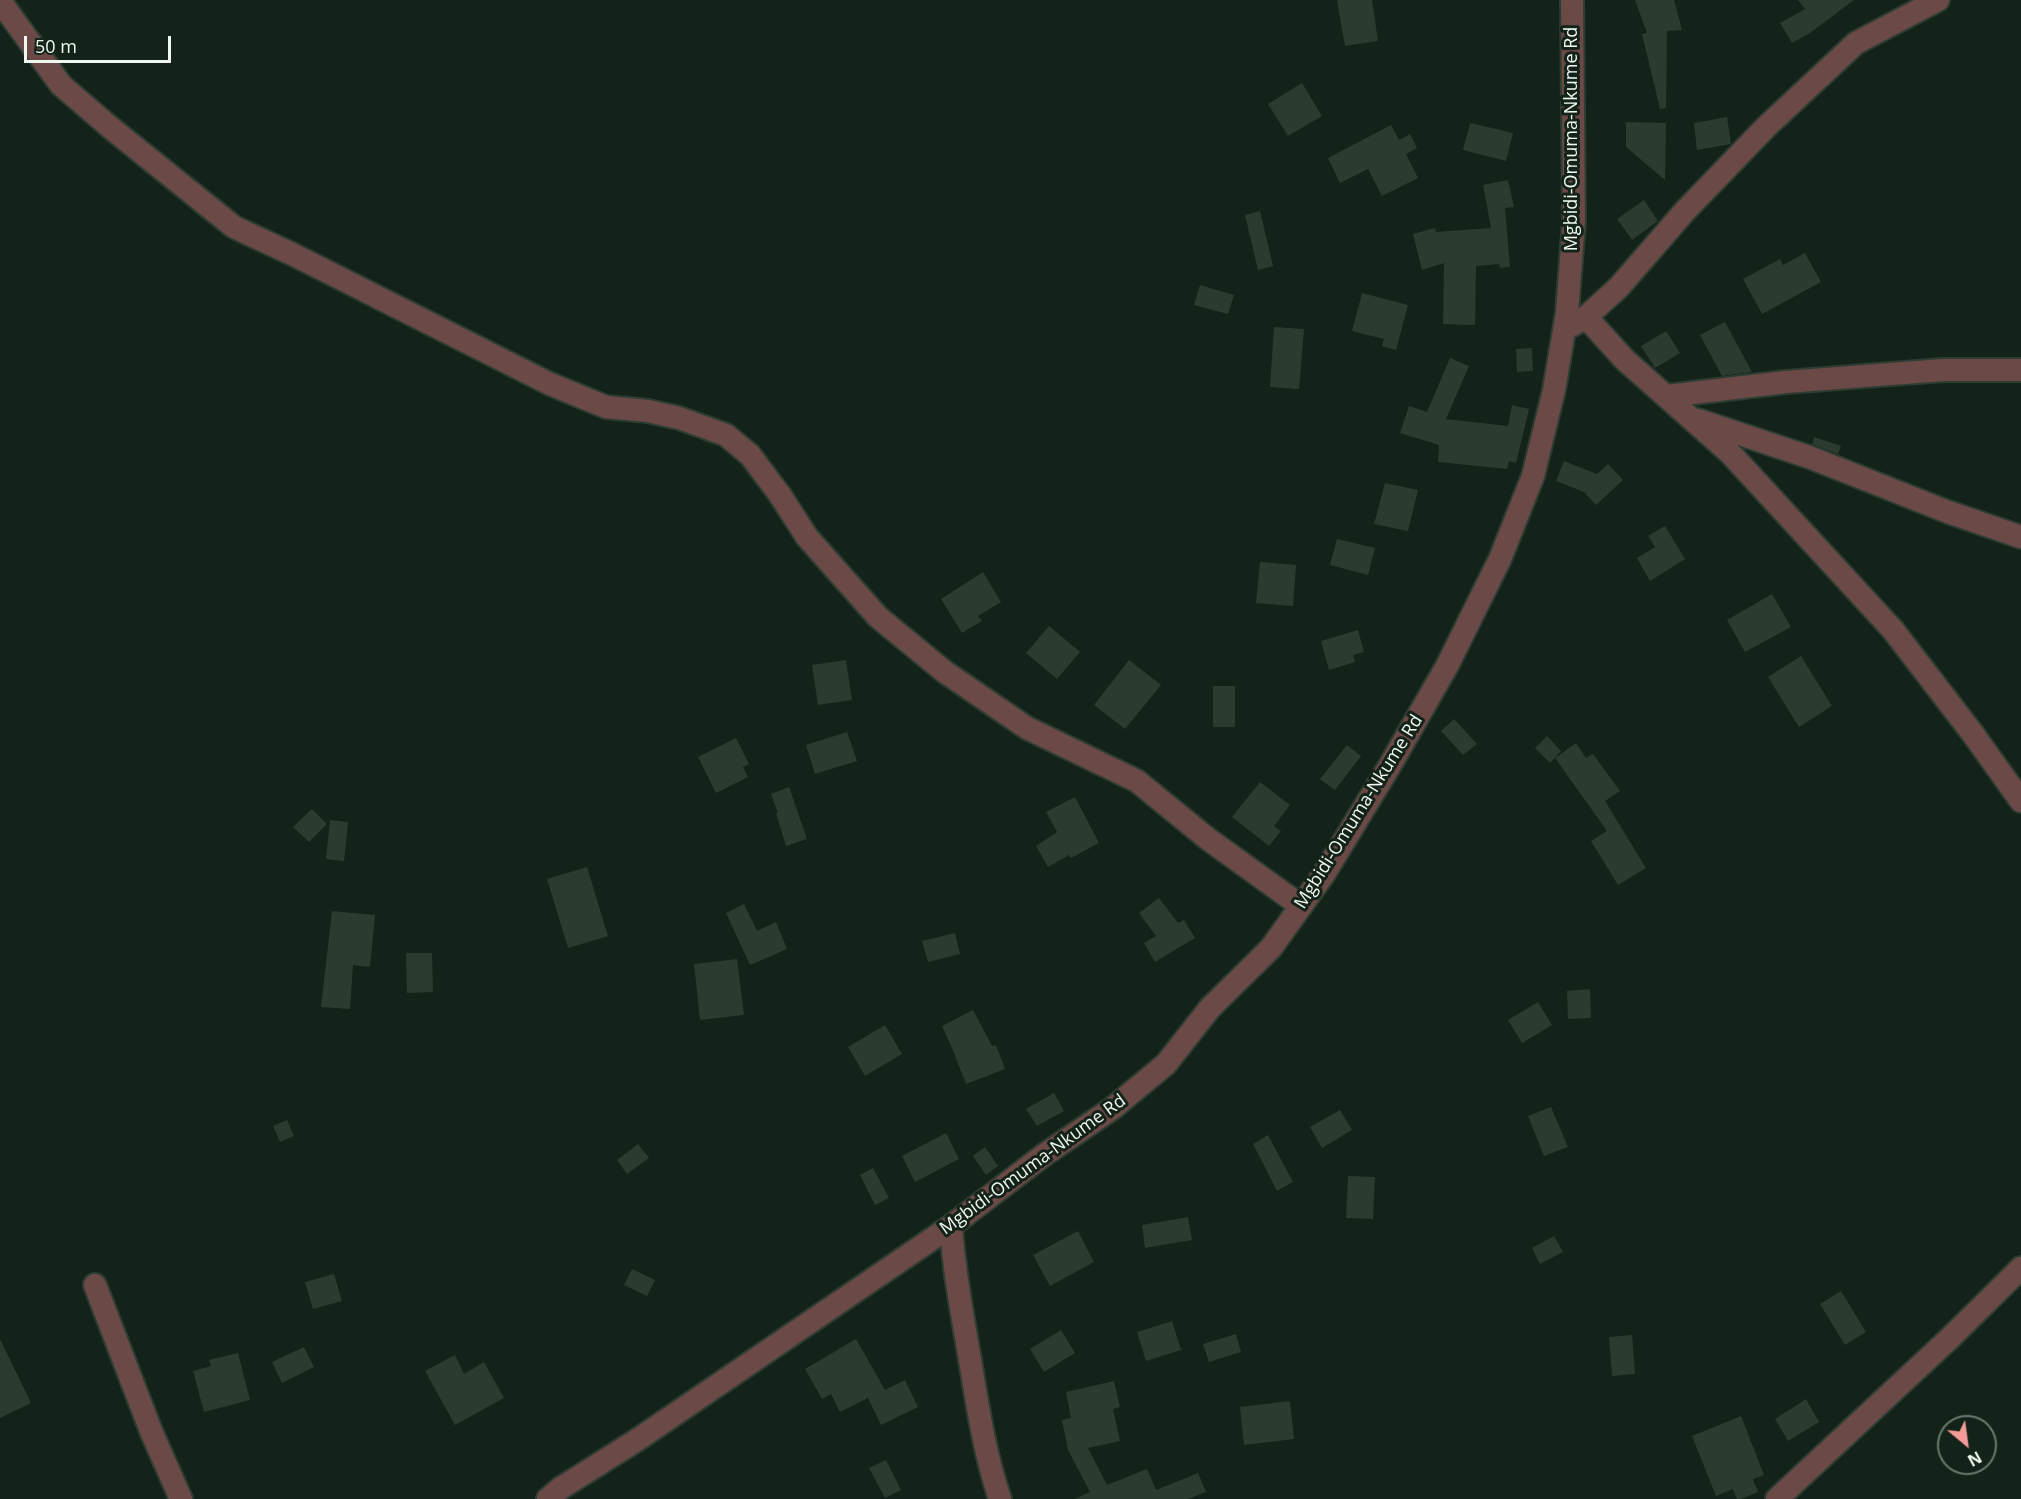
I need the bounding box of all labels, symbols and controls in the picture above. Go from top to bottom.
scale bar [27,24,174,62]
street label: Mgbidi-Omuma-Nkume Rd [1561,27,1583,251]
text: 50 m [35,34,77,58]
street label: Mgbidi-Omuma-Nkume Rd [1290,711,1428,913]
street label: Mgbidi-Omuma-Nkume Rd [936,1090,1130,1240]
north arrow [1937,1415,1997,1475]
text: N [1964,1446,1986,1472]

